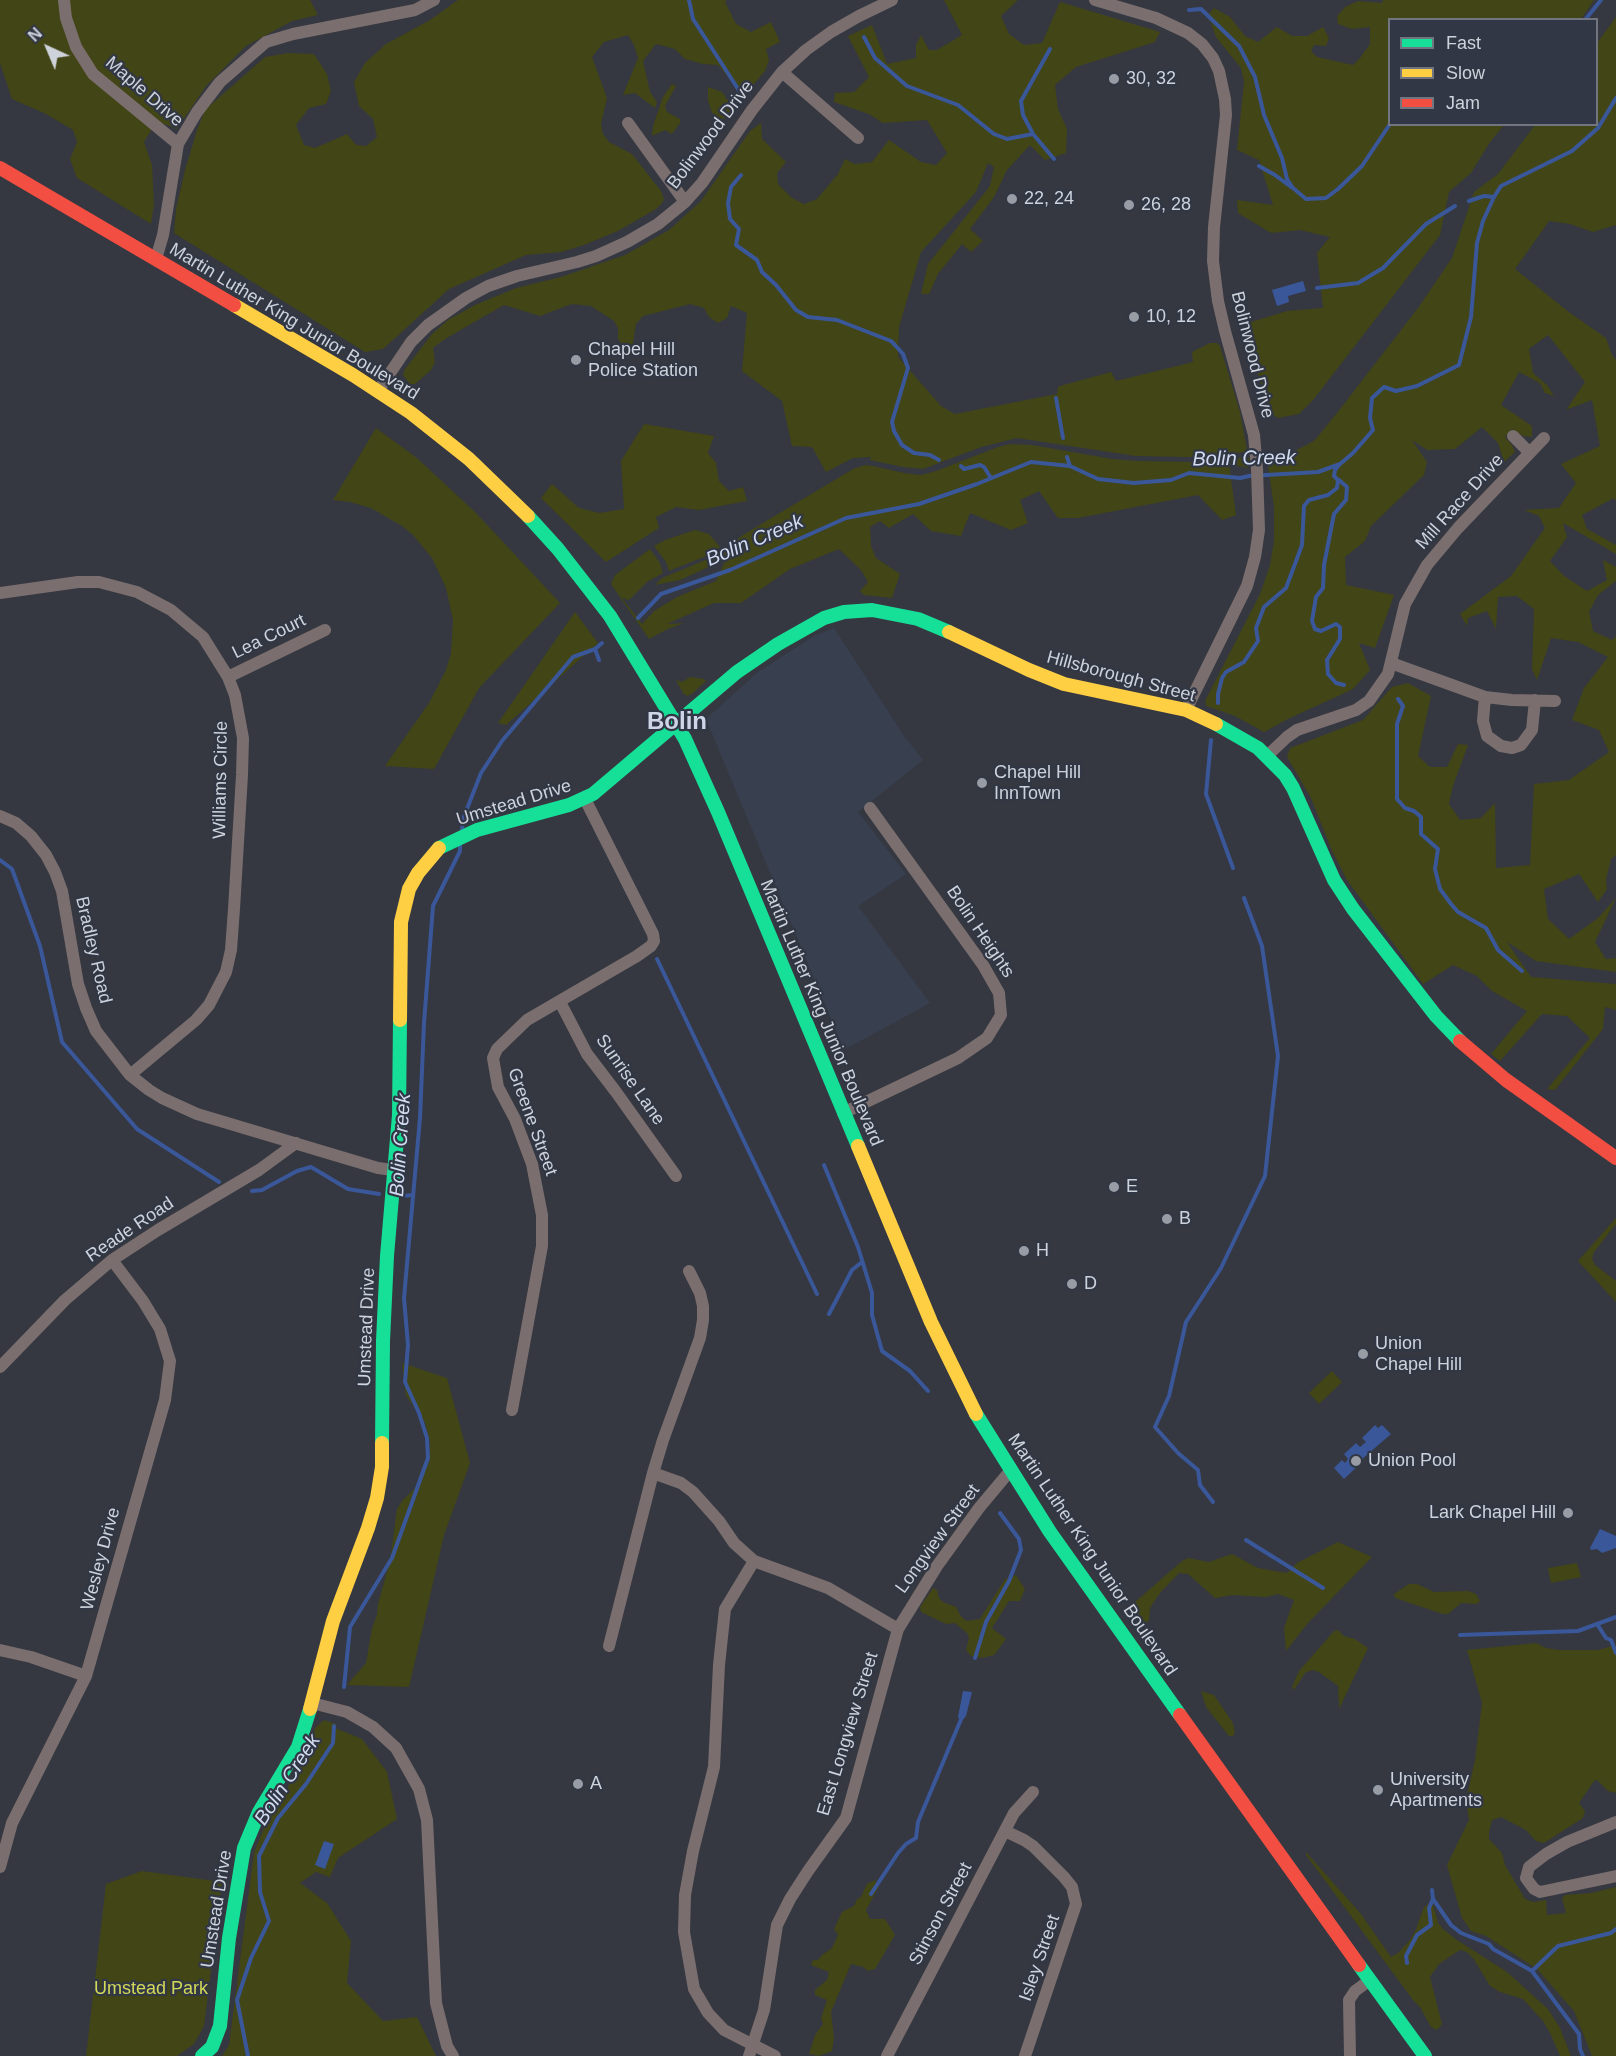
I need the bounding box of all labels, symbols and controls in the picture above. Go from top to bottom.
north arrow [18,18,78,78]
legend [1388,18,1598,126]
text: N [25,25,45,45]
text: Fast [1446,33,1481,53]
street label: Maple Drive [101,52,187,132]
text: Slow [1446,63,1485,83]
place label: 30, 32 [1126,68,1176,90]
marker: 30, 32 [1107,72,1121,86]
street label: Bolinwood Drive [663,77,759,193]
text: Jam [1446,93,1480,113]
place label: 22, 24 [1024,188,1074,210]
marker: 22, 24 [1005,192,1019,206]
place label: 26, 28 [1141,194,1191,216]
marker: 26, 28 [1122,198,1136,212]
street label: Martin Luther King Junior Boulevard [165,239,423,405]
street label: Bolinwood Drive [1226,289,1278,421]
place label: 10, 12 [1146,306,1196,328]
marker: 10, 12 [1127,310,1141,324]
place label: Chapel Hill Police Station [588,339,698,382]
marker: Chapel Hill Police Station [569,353,583,367]
water label: Bolin Creek [1192,446,1296,472]
street label: Mill Race Drive [1411,450,1509,554]
water label: Bolin Creek [703,510,807,572]
street label: Lea Court [229,610,309,664]
street label: Hillsborough Street [1044,647,1198,707]
district label: Bolin [647,708,707,736]
street label: Williams Circle [209,721,233,839]
place label: Chapel Hill InnTown [994,762,1081,804]
street label: Umstead Drive [454,775,574,831]
marker: Chapel Hill InnTown [975,776,989,790]
street label: Martin Luther King Junior Boulevard [755,877,887,1149]
street label: Bolin Heights [941,882,1019,982]
street label: Bradley Road [70,894,116,1006]
street label: Sunrise Lane [591,1030,669,1130]
street label: Greene Street [503,1065,561,1179]
water label: Bolin Creek [385,1093,417,1197]
place label: E [1126,1176,1138,1198]
marker: E [1107,1180,1121,1194]
street label: Reade Road [82,1193,178,1267]
place label: B [1179,1208,1191,1230]
marker: B [1160,1212,1174,1226]
place label: H [1036,1240,1049,1262]
marker: H [1017,1244,1031,1258]
street label: Umstead Drive [354,1267,380,1387]
place label: D [1084,1273,1097,1295]
marker: D [1065,1277,1079,1291]
place label: Union Chapel Hill [1375,1333,1462,1376]
marker: Union Chapel Hill [1356,1347,1370,1361]
street label: Martin Luther King Junior Boulevard [1003,1430,1181,1680]
place label: Union Pool [1368,1450,1456,1472]
marker: Union Pool [1349,1454,1363,1468]
street label: Longview Street [891,1480,985,1598]
place label: Lark Chapel Hill [1429,1502,1556,1524]
street label: Wesley Drive [77,1505,125,1613]
marker: Lark Chapel Hill [1561,1506,1575,1520]
street label: East Longview Street [813,1650,883,1818]
water label: Bolin Creek [250,1730,326,1830]
place label: University Apartments [1390,1769,1482,1812]
place label: A [590,1773,602,1795]
marker: A [571,1777,585,1791]
marker: University Apartments [1371,1783,1385,1797]
street label: Umstead Drive [197,1849,237,1969]
street label: Stinson Street [905,1859,977,1969]
street label: Isley Street [1015,1912,1065,2004]
park label: Umstead Park [94,1978,208,2000]

